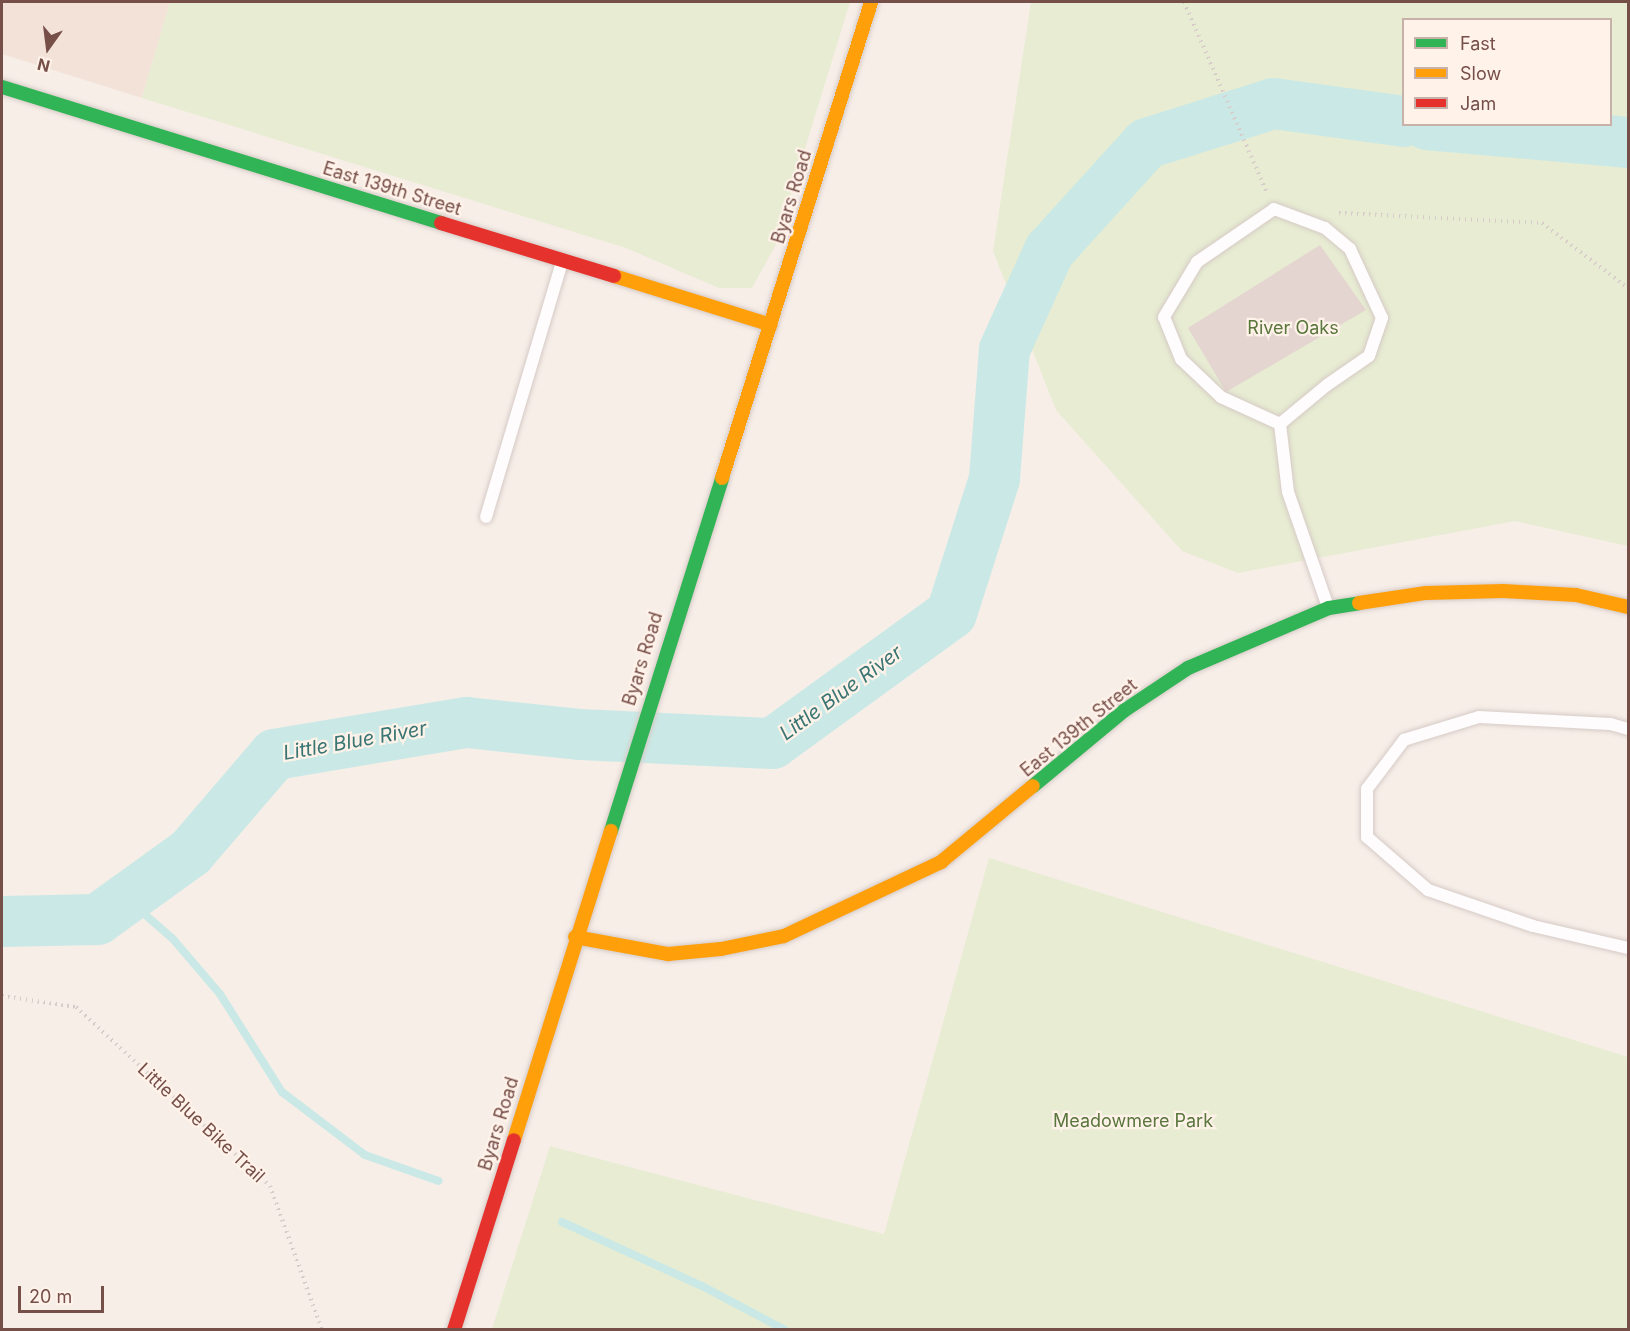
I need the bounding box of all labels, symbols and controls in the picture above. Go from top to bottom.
north arrow [18,18,78,78]
legend [1402,18,1612,126]
text: Fast [1460,33,1496,54]
text: N [35,54,52,77]
text: Slow [1460,63,1501,84]
text: Jam [1460,93,1496,114]
street label: Byars Road [768,148,816,246]
street label: East 139th Street [320,158,464,220]
park label: River Oaks [1247,317,1339,339]
street label: Byars Road [619,610,667,708]
water label: Little Blue River [775,641,907,745]
street label: East 139th Street [1016,674,1142,782]
water label: Little Blue River [281,717,429,765]
street label: Little Blue Bike Trail [133,1059,269,1187]
street label: Byars Road [475,1075,523,1173]
park label: Meadowmere Park [1053,1110,1213,1132]
scale bar [21,1274,106,1312]
text: 20 m [29,1286,72,1307]

